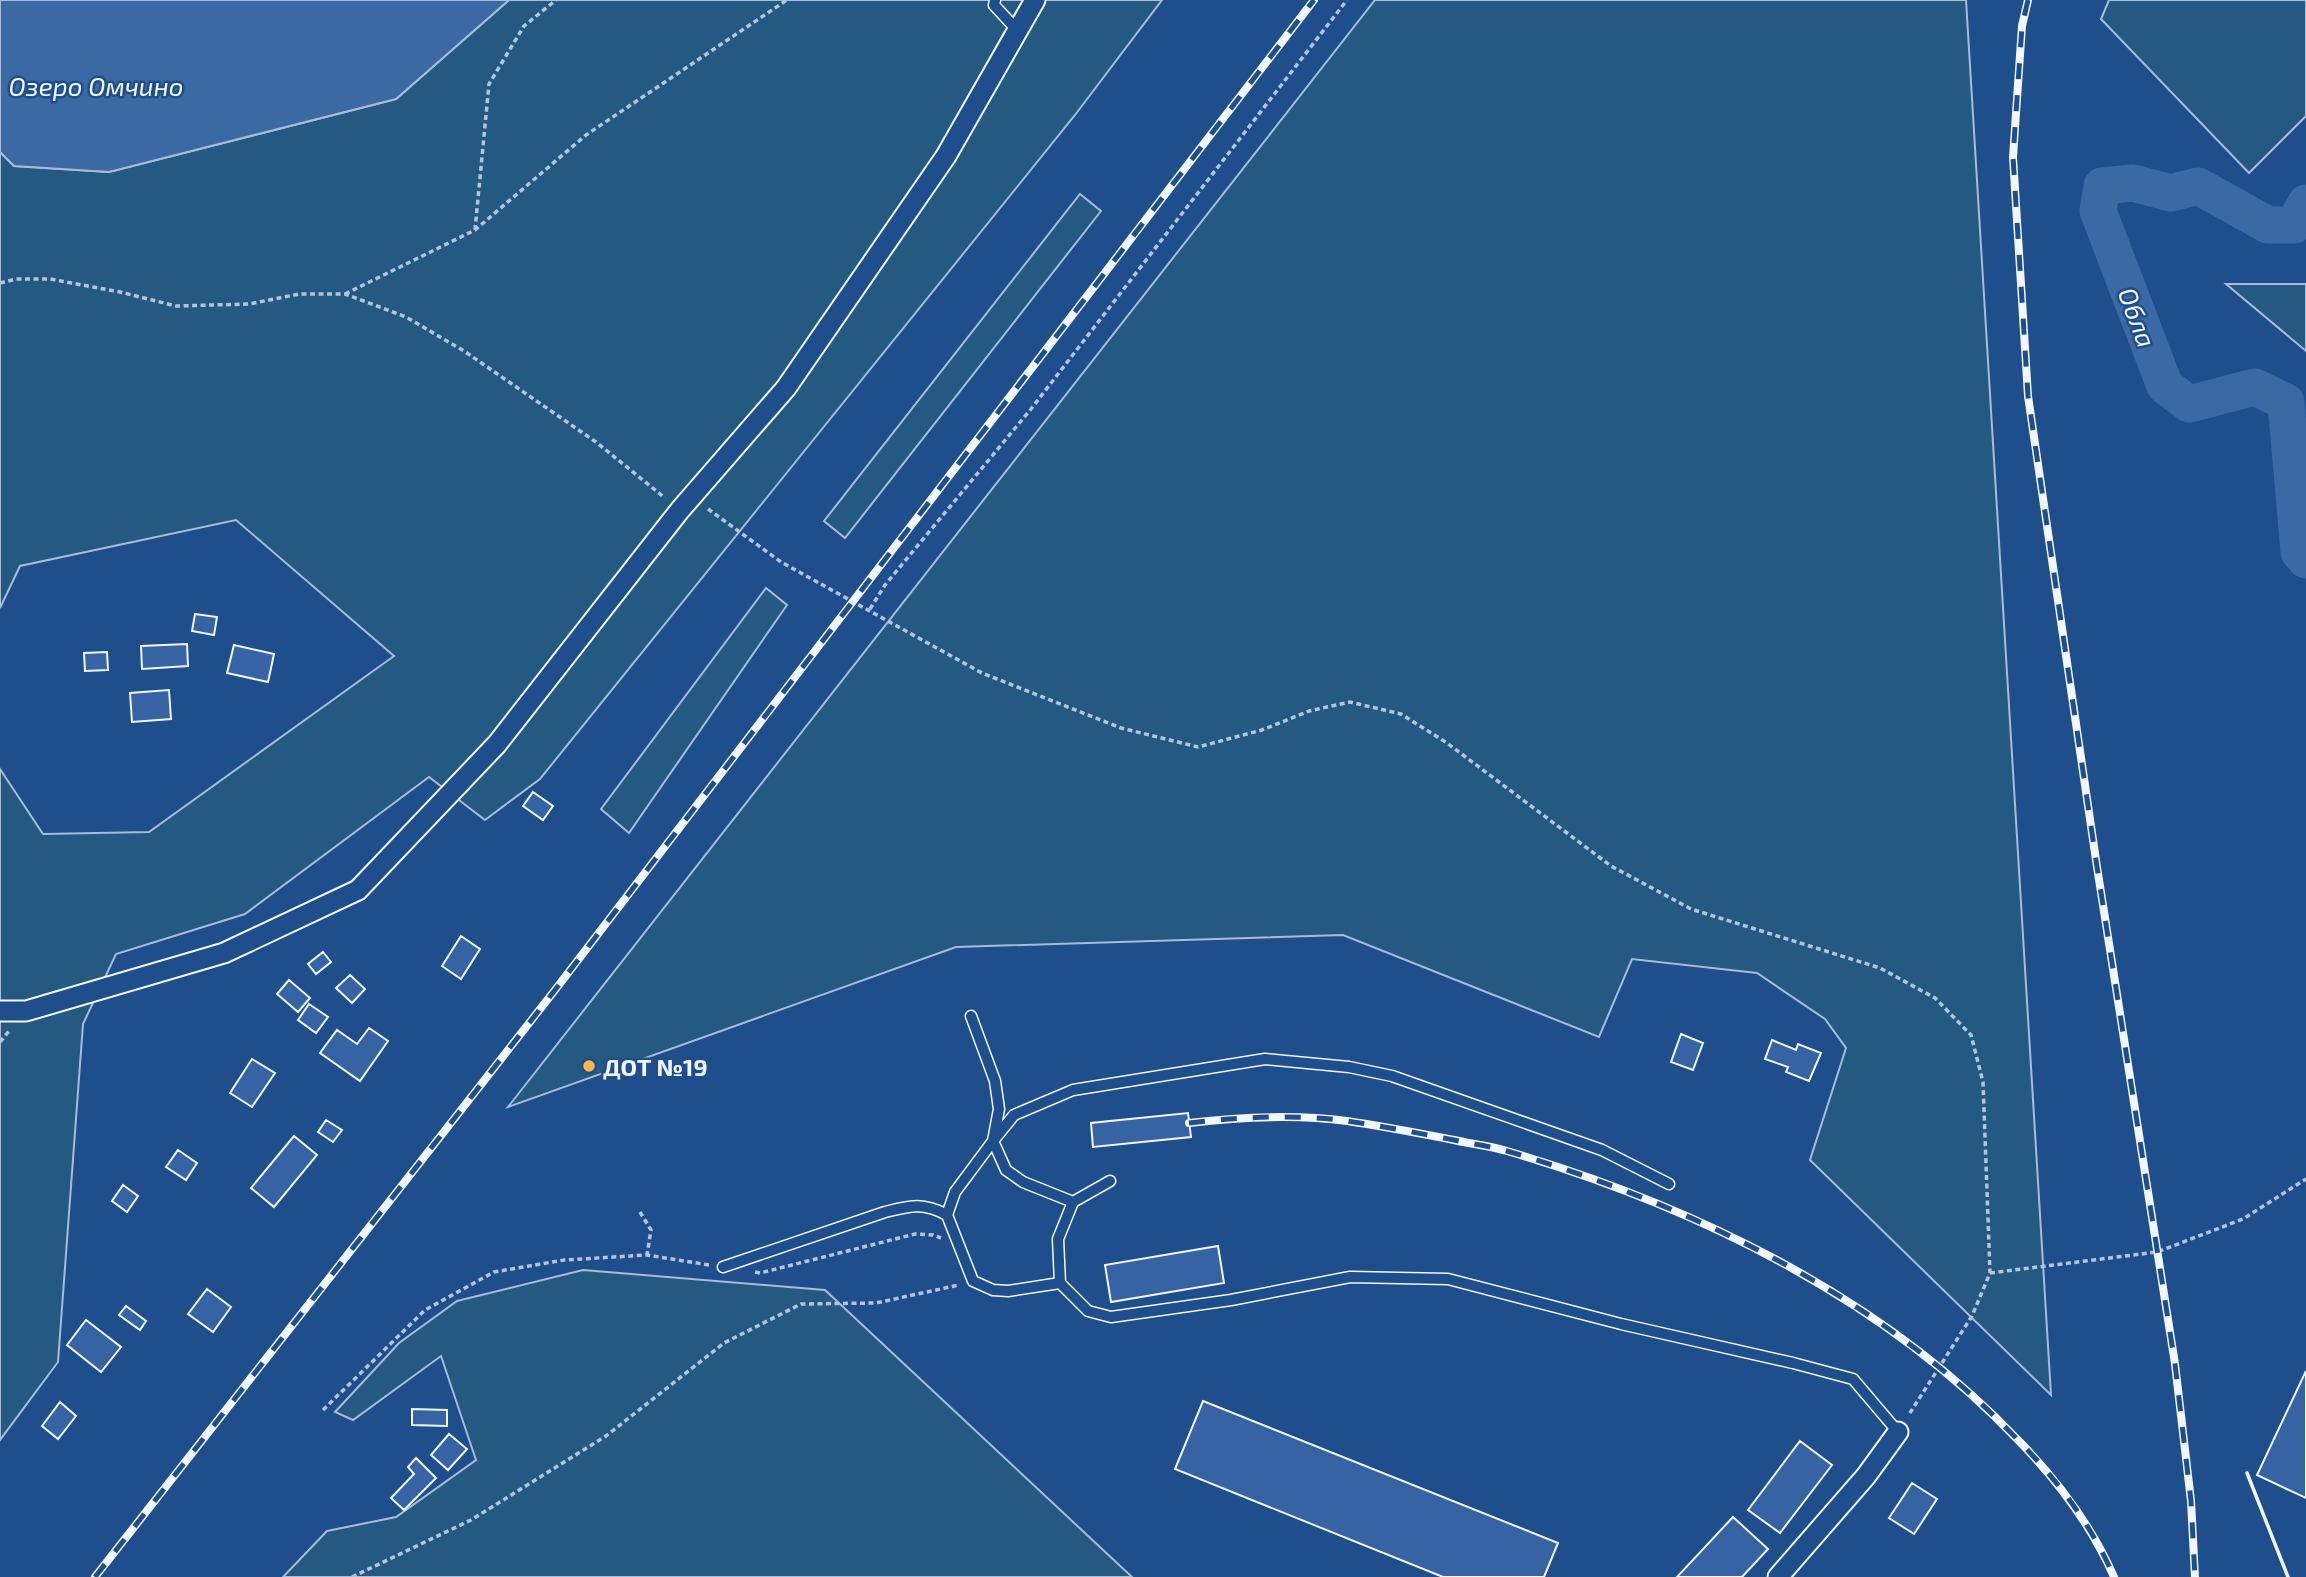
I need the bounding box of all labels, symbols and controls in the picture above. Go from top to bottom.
water label: Озеро Омчино [9,70,183,101]
water label: Обла [2112,283,2164,351]
place label: ДОТ №19 [603,1052,708,1081]
marker: ДОТ №19 [581,1058,597,1074]

